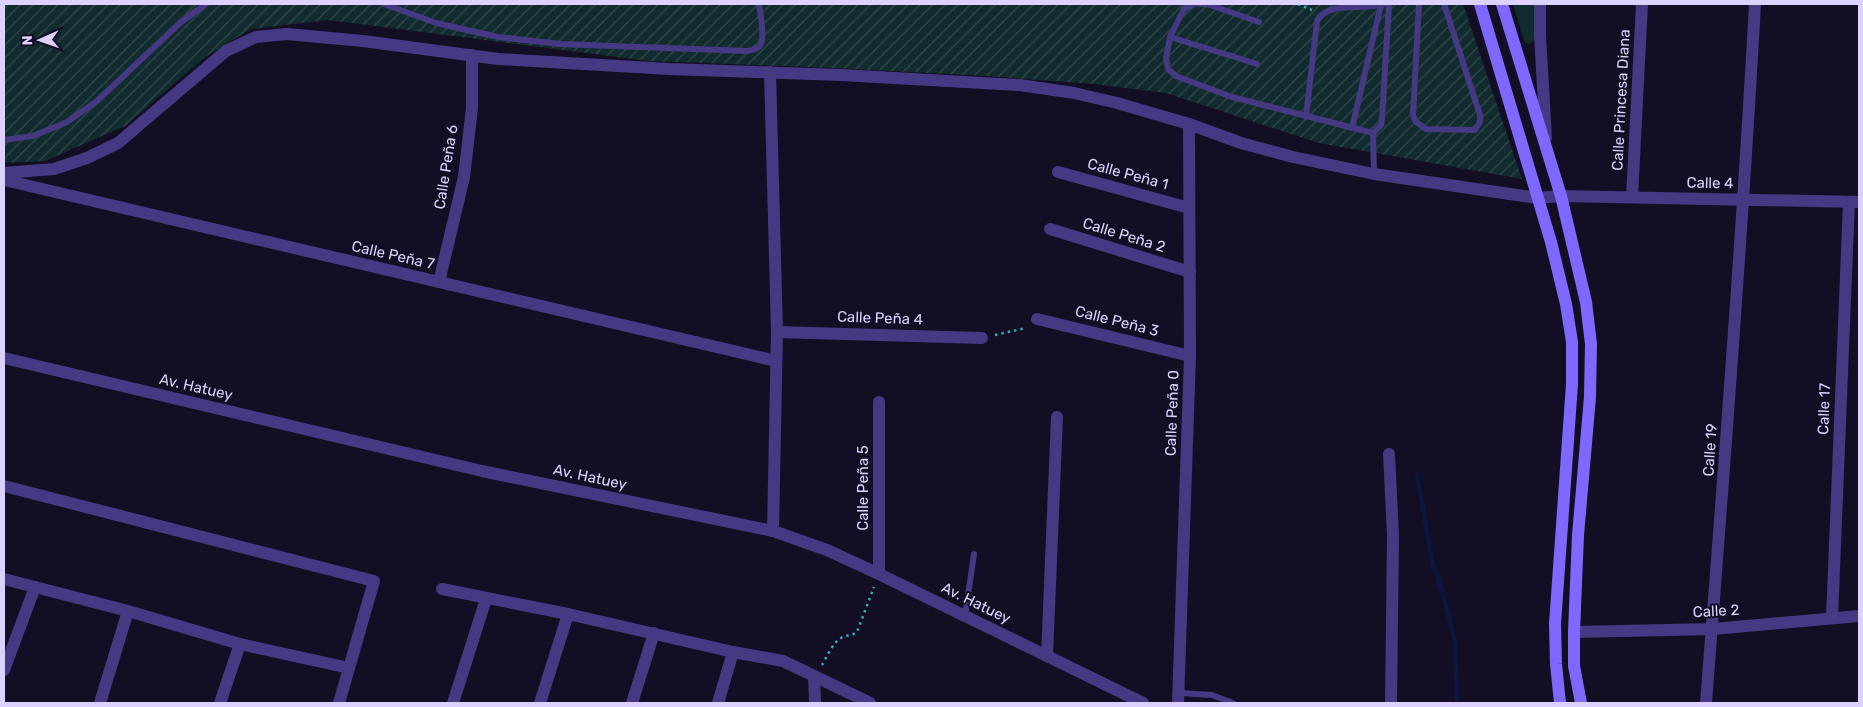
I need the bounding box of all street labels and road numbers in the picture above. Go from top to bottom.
street label: Calle Princesa Diana [1608,29,1634,171]
street label: Calle Peña 6 [430,123,462,211]
street label: Calle Peña 1 [1086,155,1170,193]
street label: Calle 4 [1686,174,1734,192]
street label: Calle Peña 2 [1081,214,1168,256]
street label: Calle Peña 7 [350,237,436,273]
street label: Calle Peña 3 [1073,302,1161,340]
street label: Calle Peña 4 [837,308,923,328]
street label: Av. Hatuey [158,370,234,404]
street label: Calle Peña 0 [1162,370,1182,456]
street label: Calle 17 [1814,383,1834,435]
street label: Calle 19 [1699,423,1721,477]
street label: Calle Peña 5 [854,445,872,531]
street label: Av. Hatuey [552,460,628,494]
street label: Av. Hatuey [938,579,1014,627]
street label: Calle 2 [1692,601,1740,621]

